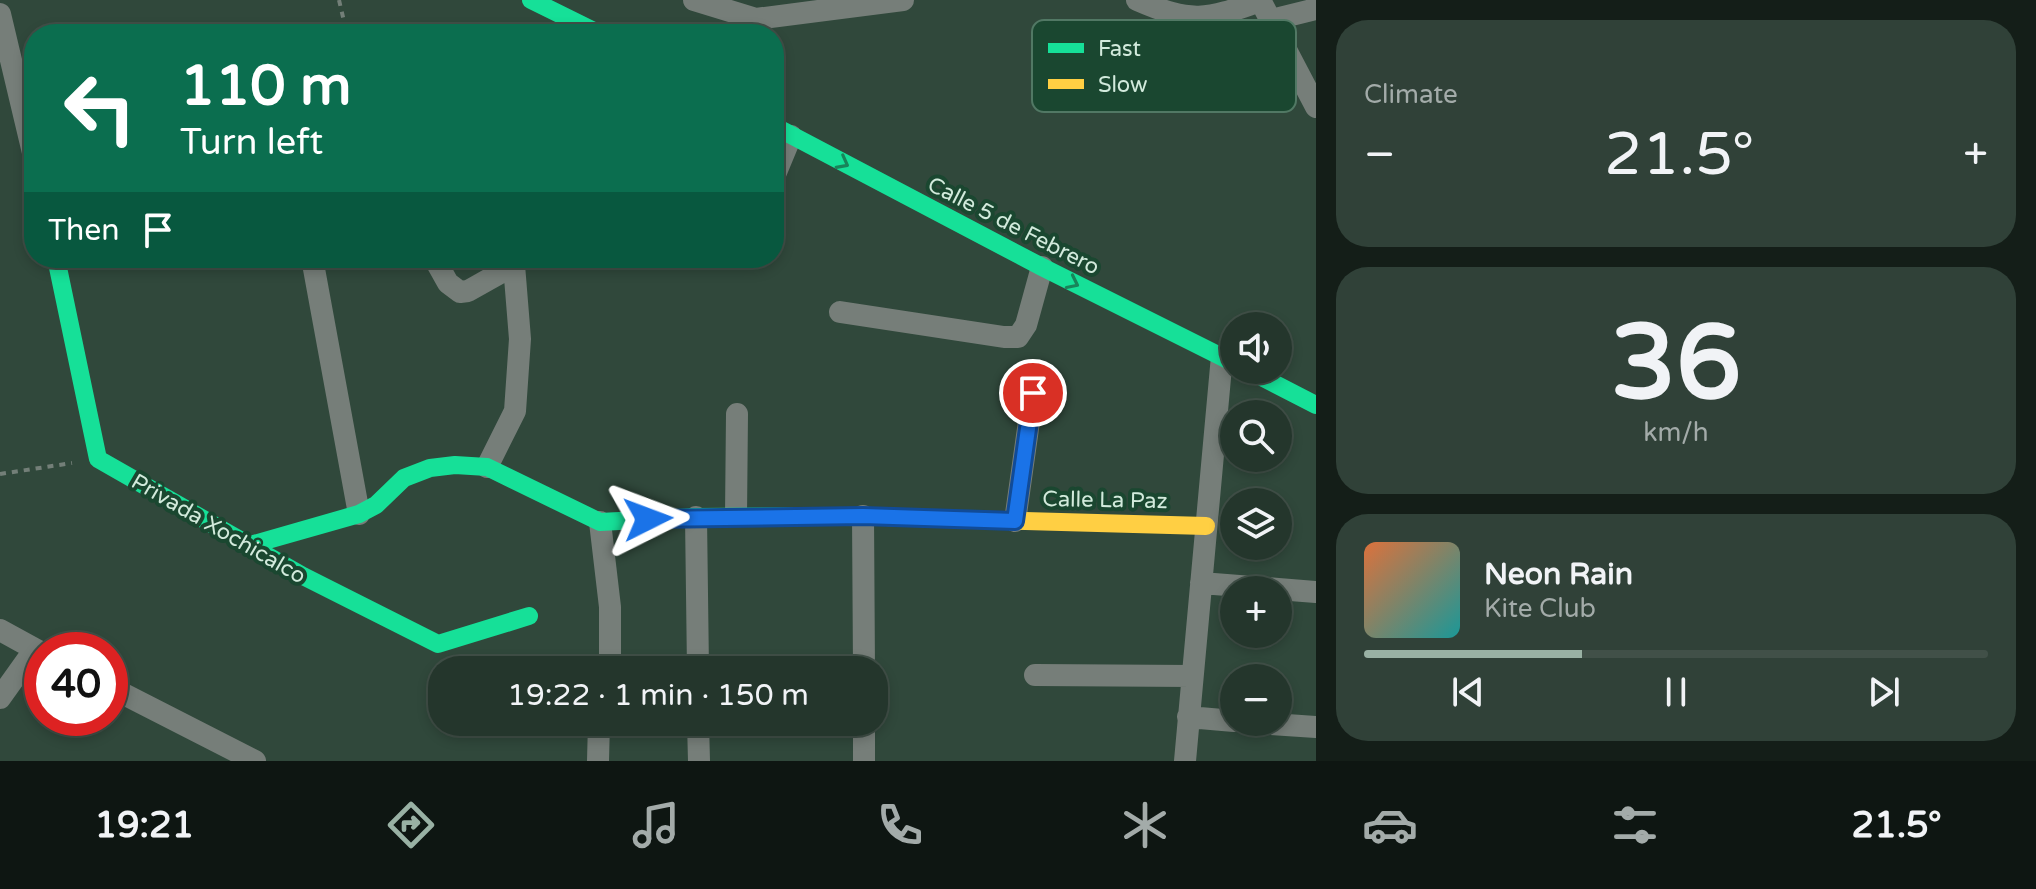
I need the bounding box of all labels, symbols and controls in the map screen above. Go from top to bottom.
legend [1032,20,1296,112]
text: Fast [1098,36,1141,62]
text: 110 m [180,53,351,120]
icon: left [48,56,152,160]
text: Slow [1098,72,1148,98]
text: Climate [1364,79,1458,110]
text: 21.5° [1604,119,1754,191]
text: Turn left [180,121,323,164]
text: − [1364,129,1395,182]
text: + [1963,129,1988,182]
one-way arrow [834,153,849,169]
street label: Calle 5 de Febrero [923,171,1104,280]
icon: arrive [136,208,180,252]
text: Then [48,212,120,249]
one-way arrow [1065,273,1080,288]
text: 36 [1611,302,1741,427]
map controls [1220,312,1292,736]
button: sound [1220,312,1292,384]
pin [999,359,1067,427]
icon: arrive [1011,371,1055,415]
button: search [1220,400,1292,472]
text: km/h [1643,417,1709,448]
street label: Privada Xochicalco [127,468,310,589]
position arrow [606,477,690,561]
street label: Calle La Paz [1042,486,1168,514]
button: layers [1220,488,1292,560]
text: Neon Rain [1484,556,1633,593]
button: + [1220,576,1292,648]
text: Kite Club [1484,593,1596,624]
speed limit sign: 40 [24,632,128,736]
button: − [1220,664,1292,736]
icon: previous [1446,670,1490,714]
icon: pause [1654,670,1698,714]
icon: next [1862,670,1906,714]
text: 19:22 · 1 min · 150 m [507,677,809,714]
icon: directions [383,797,439,853]
icon: music [628,797,684,853]
icon: phone [872,797,928,853]
icon: climate [1117,797,1173,853]
icon: car [1362,797,1418,853]
icon: filters [1607,797,1663,853]
text: 19:21 [94,804,194,847]
text: 21.5° [1852,804,1942,847]

